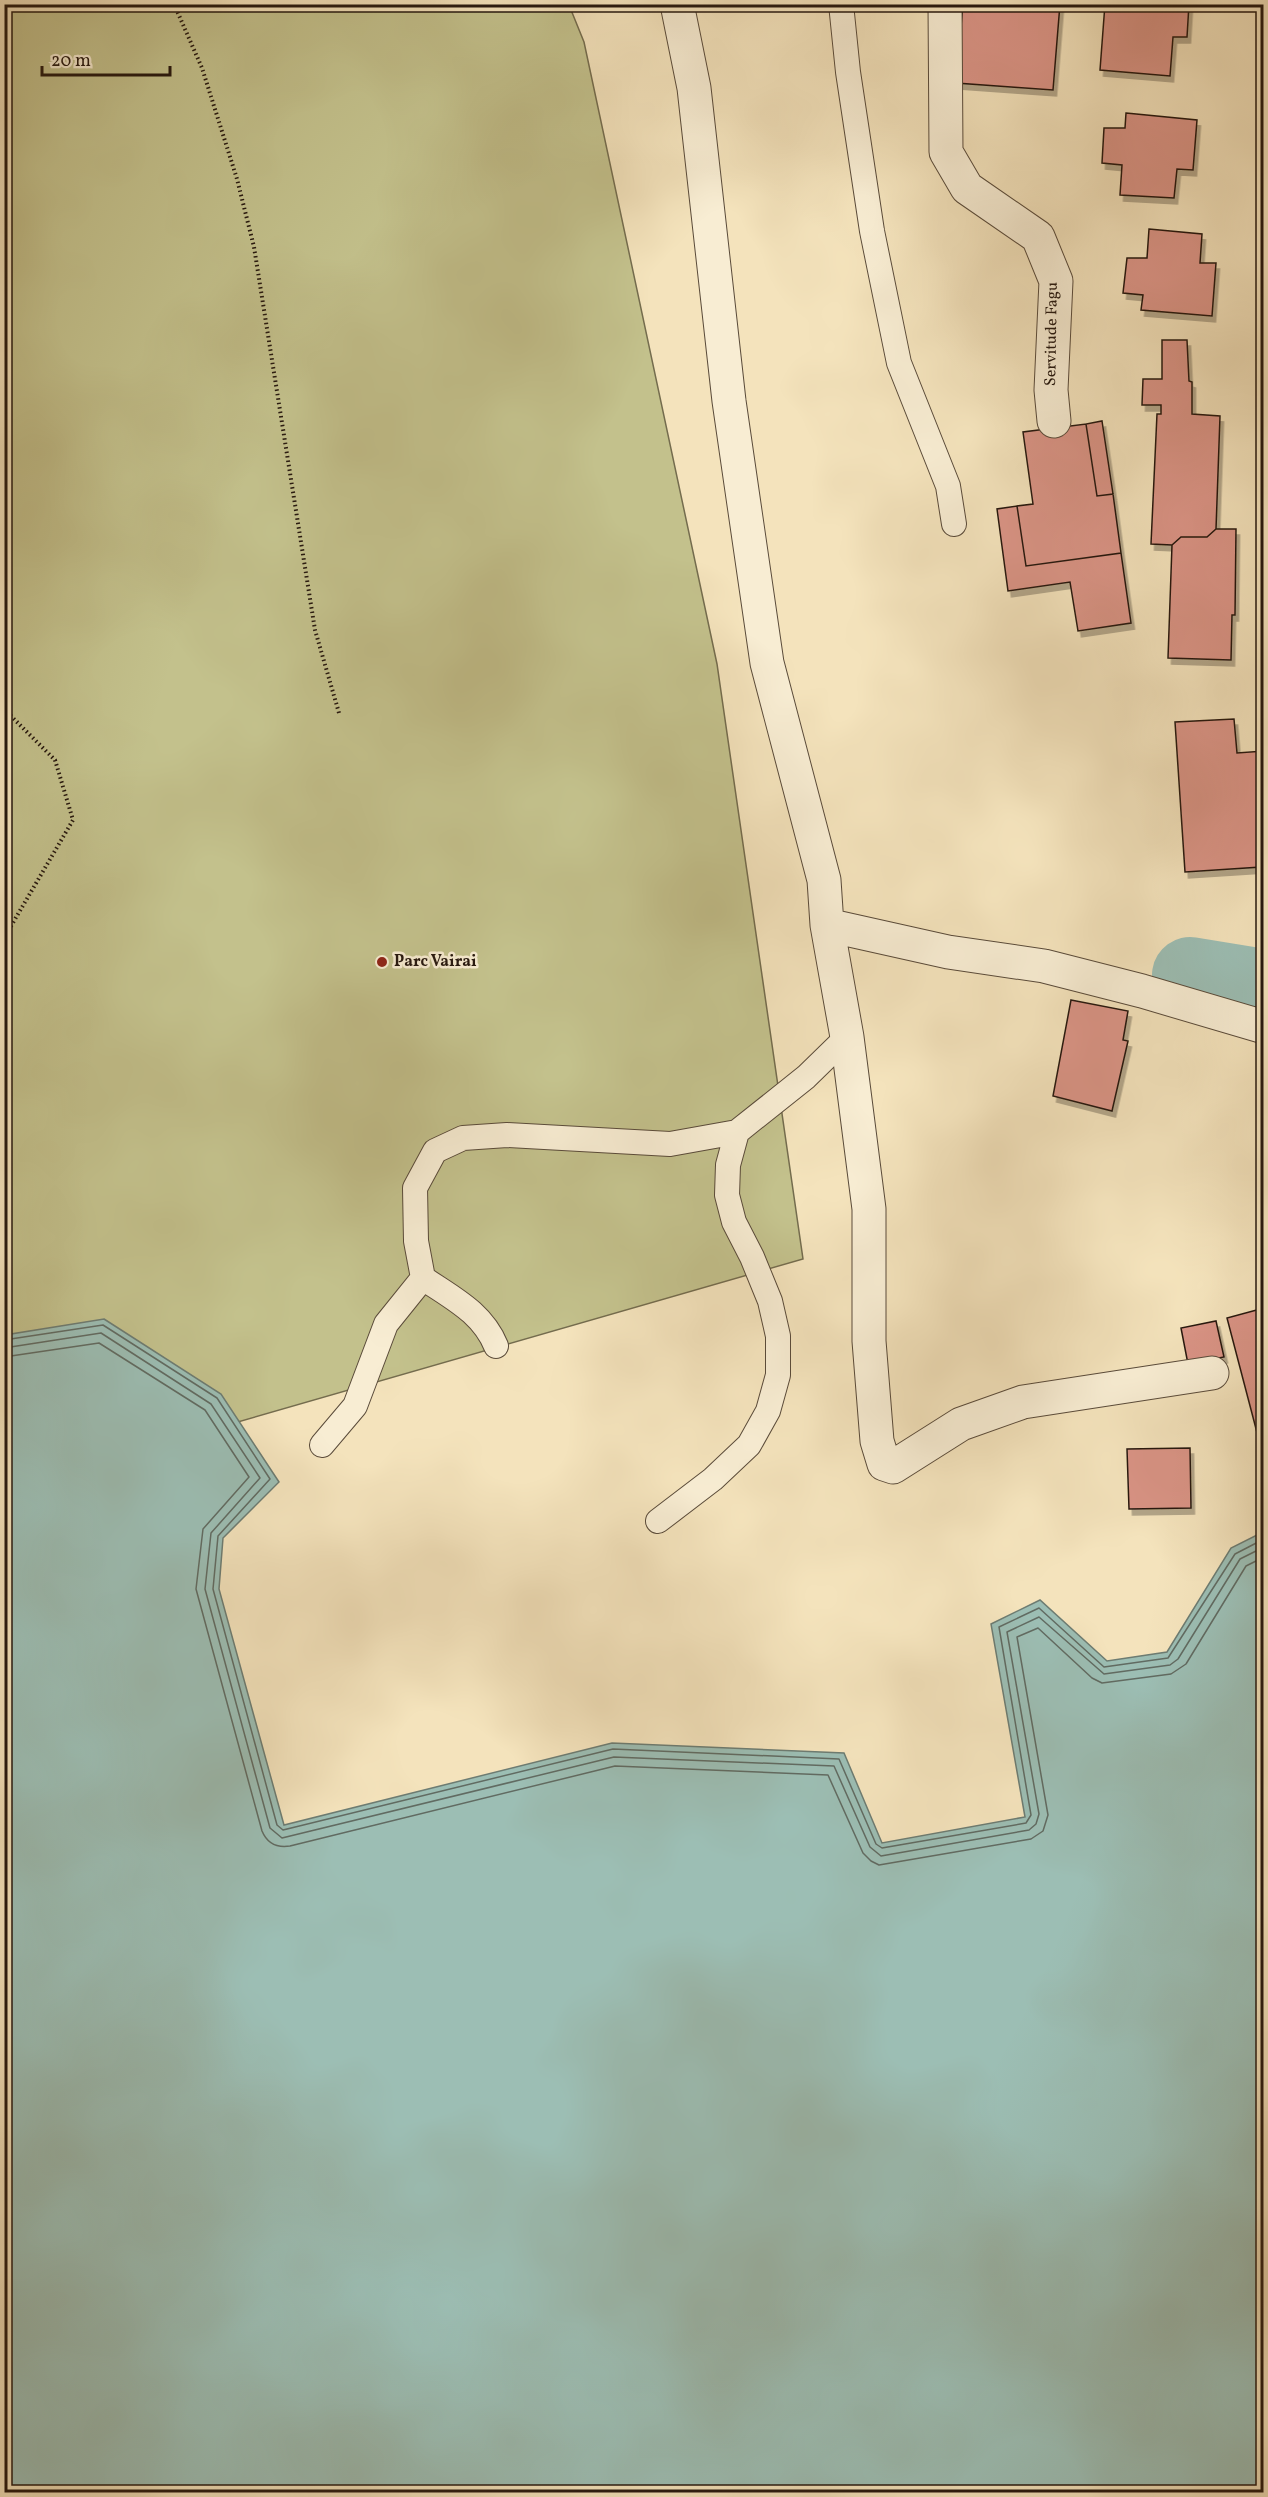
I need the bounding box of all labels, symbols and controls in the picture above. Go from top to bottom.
scale bar [42,39,170,77]
text: 20 m [51,49,91,74]
street label: Servitude Fagu [1040,282,1064,386]
place label: Parc Vairai [394,951,477,973]
marker: Parc Vairai [375,955,389,969]

